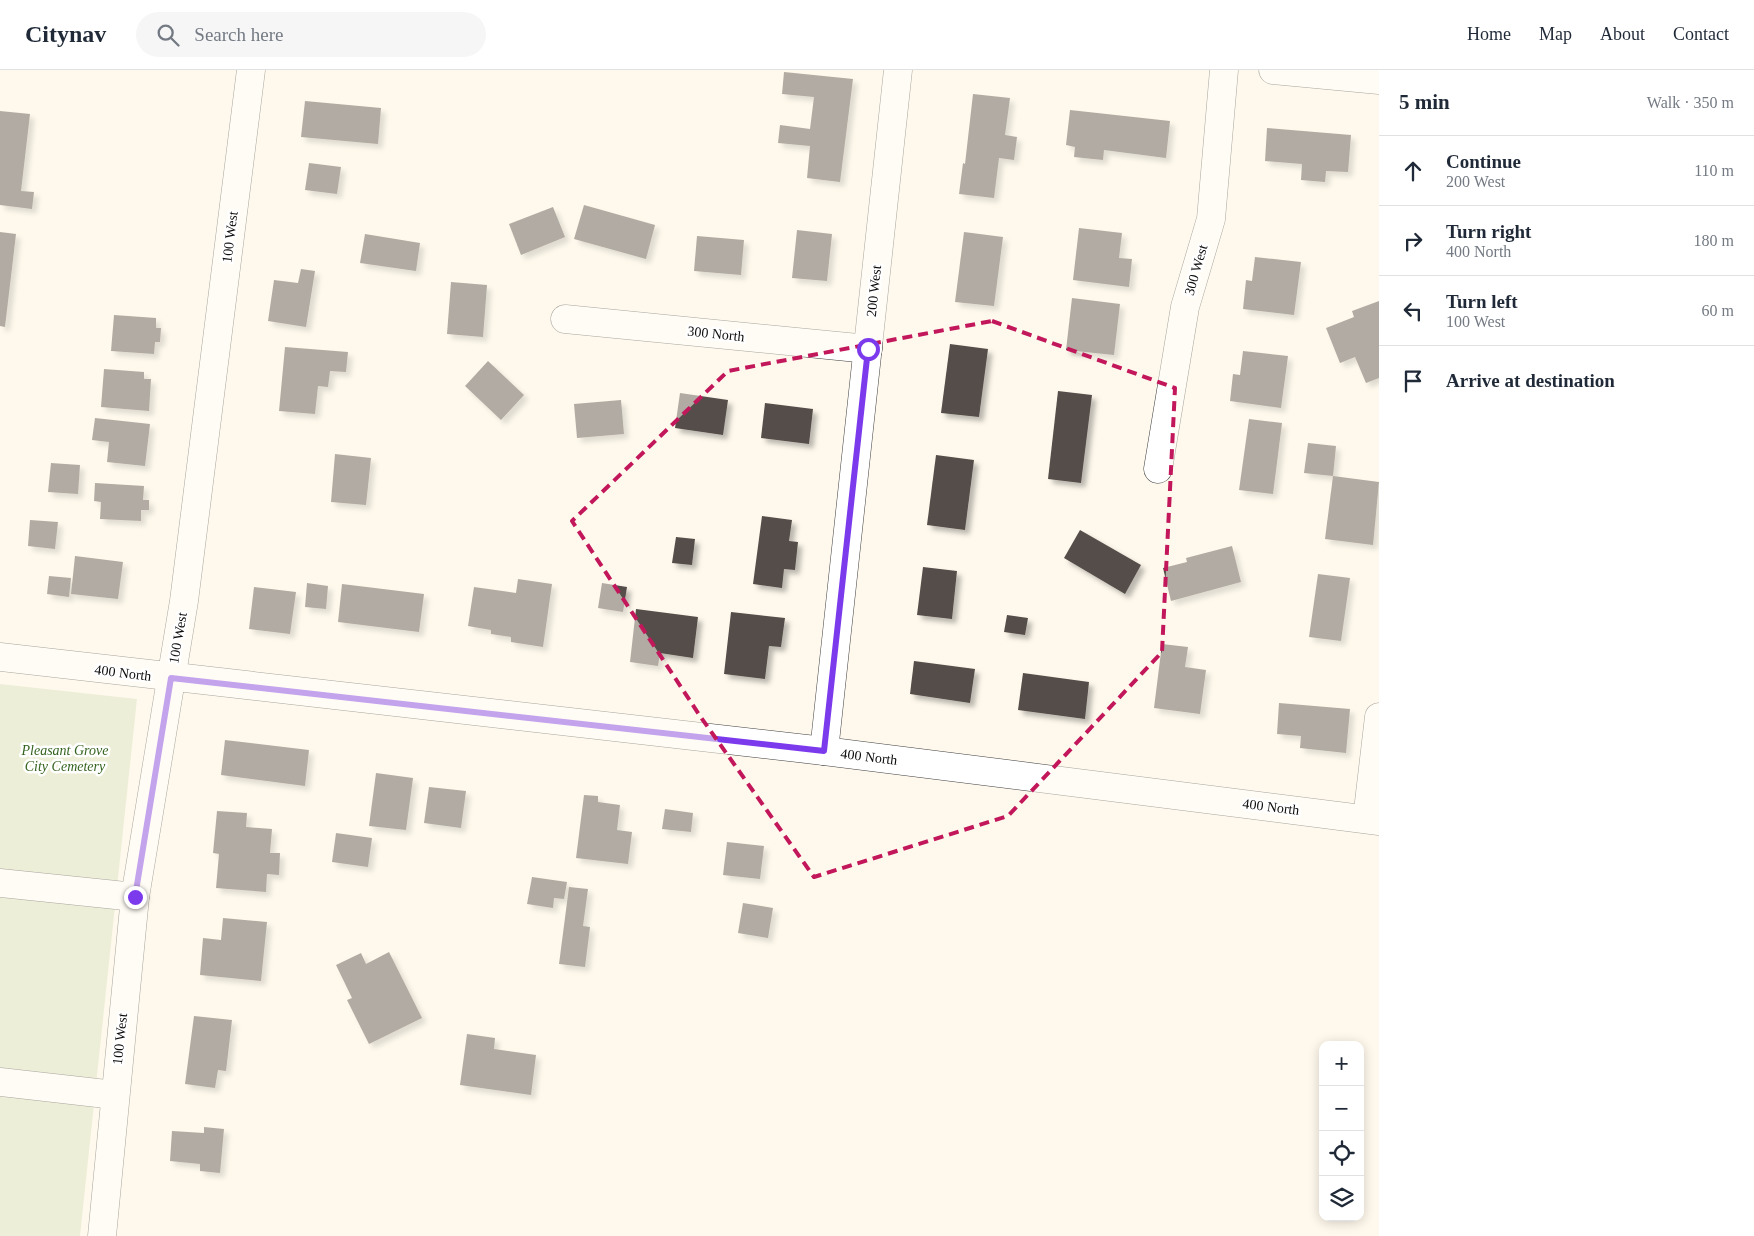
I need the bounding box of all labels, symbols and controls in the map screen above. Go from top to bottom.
search box [136,12,486,57]
text: Citynav [25,21,106,47]
icon: search [154,21,182,49]
text: Search here [194,24,283,45]
text: Home [1467,24,1511,44]
text: Map [1539,24,1572,44]
text: About [1600,24,1645,44]
text: Contact [1673,24,1729,44]
text: 5 min [1399,90,1450,114]
text: Walk · 350 m [1647,94,1734,111]
text: Continue [1446,151,1521,172]
icon: ahead [1399,157,1427,185]
text: 110 m [1694,162,1734,179]
text: 200 West [1446,173,1505,190]
street label: 100 West [219,210,241,264]
text: Turn right [1446,221,1531,242]
icon: right [1399,227,1427,255]
text: 180 m [1694,232,1734,249]
street label: 300 West [1182,243,1210,297]
text: 400 North [1446,243,1511,260]
street label: 200 West [864,264,884,318]
text: Turn left [1446,291,1518,312]
icon: left [1399,297,1427,325]
text: 60 m [1702,302,1734,319]
text: 100 West [1446,313,1505,330]
street label: 300 North [687,324,745,344]
route start [857,338,880,361]
icon: arrive [1399,367,1427,395]
text: Arrive at destination [1446,370,1615,391]
street label: 100 West [166,611,190,665]
street label: 400 North [94,662,152,684]
park label: Pleasant Grove City Cemetery [21,743,108,774]
street label: 400 North [840,746,898,768]
street label: 400 North [1242,796,1300,818]
route end [124,886,147,909]
street label: 100 West [110,1012,130,1066]
map controls [1319,1041,1364,1221]
button: + [1319,1041,1364,1086]
button: − [1319,1086,1364,1131]
button: locate [1319,1131,1364,1176]
button: layers [1319,1176,1364,1221]

